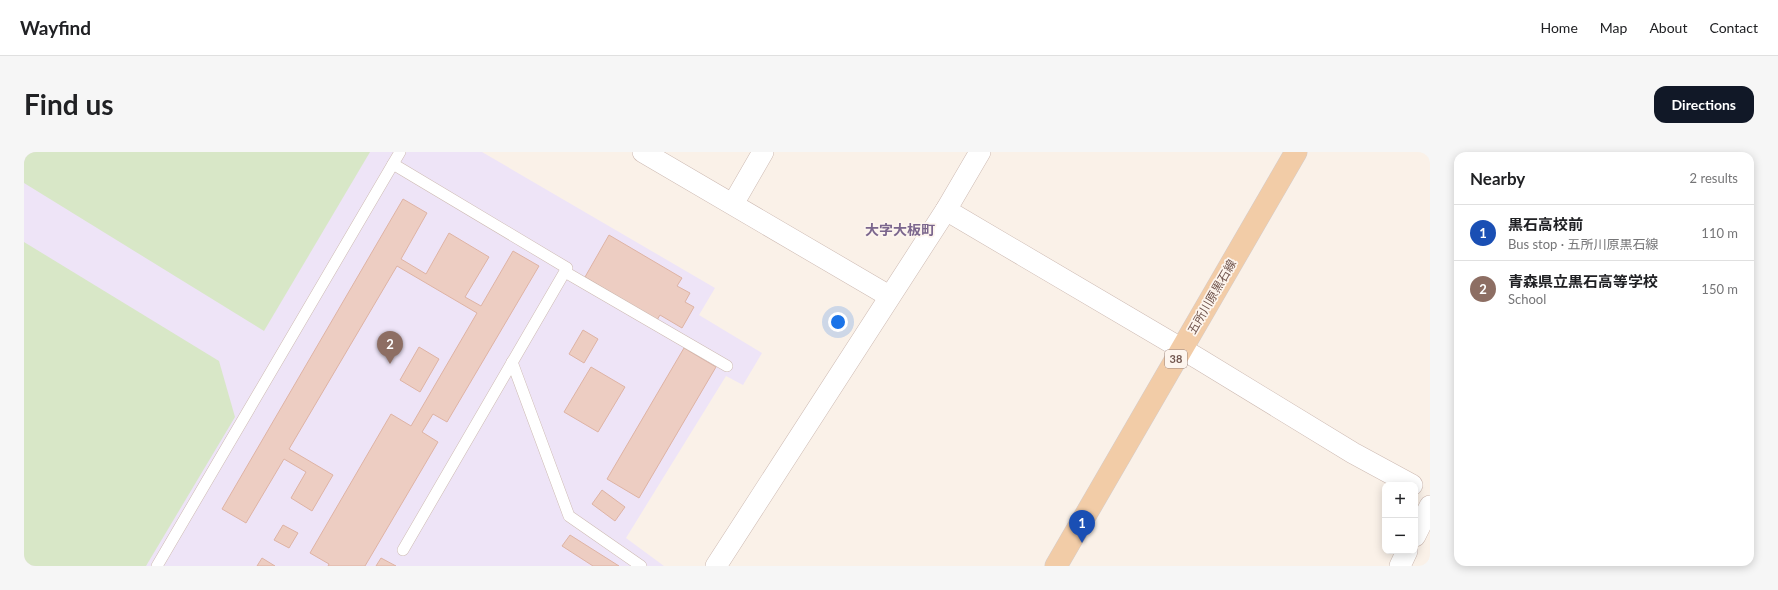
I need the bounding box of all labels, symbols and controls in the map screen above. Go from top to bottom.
text: Wayfind [20,16,91,39]
text: Home [1540,19,1578,36]
text: Map [1600,19,1627,36]
text: About [1649,19,1687,36]
text: Contact [1709,19,1758,36]
button: Directions [1654,86,1754,123]
text: Find us [24,87,114,121]
text: Nearby [1470,168,1525,189]
text: 2 results [1690,170,1738,186]
text: 黒石高校前 [1508,215,1583,233]
district label: 大字大板町 [865,221,935,238]
text: 1 [1479,225,1487,241]
text: 110 m [1701,225,1738,241]
text: Bus stop · 五所川原黒石線 [1508,236,1658,252]
street label: 五所川原黒石線 [1184,257,1239,337]
text: 青森県立黒石高等学校 [1508,272,1658,290]
text: 2 [1479,281,1487,297]
text: 150 m [1701,281,1738,297]
text: School [1508,291,1546,307]
your location [828,312,848,332]
pin: 2 [377,331,403,364]
road number: 38 [1165,350,1187,368]
map controls [1382,482,1418,554]
button: + [1382,482,1418,518]
pin: 1 [1069,510,1095,543]
button: − [1382,518,1418,554]

